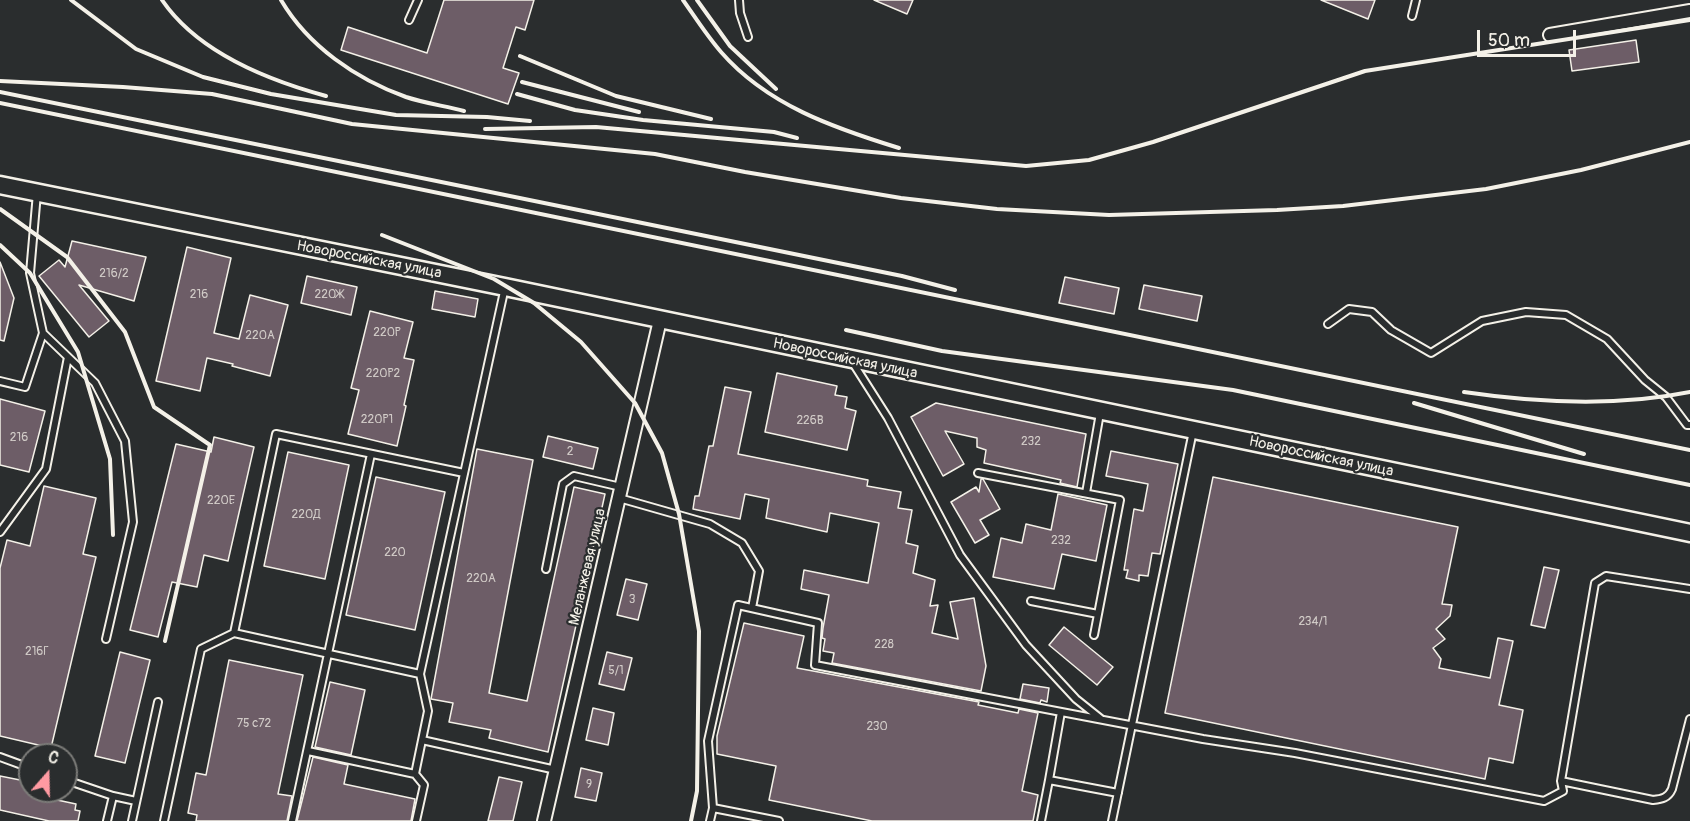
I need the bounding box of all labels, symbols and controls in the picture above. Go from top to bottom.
scale bar [1480,18,1579,56]
text: 50 m [1488,29,1530,52]
street label: Новороссийская улица [295,237,443,283]
house number: 216/2 [99,267,129,281]
house number: 216 [190,288,208,302]
house number: 220Ж [315,288,343,302]
house number: 220Р [373,326,401,340]
house number: 220А [245,329,275,343]
street label: Новороссийская улица [771,335,919,383]
house number: 220Р2 [366,367,400,381]
house number: 220Р1 [361,413,393,427]
house number: 226В [796,414,824,428]
house number: 216 [10,431,28,445]
street label: Новороссийская улица [1247,433,1395,481]
house number: 232 [1021,435,1041,449]
house number: 2 [567,445,573,459]
house number: 220Е [207,494,235,508]
street label: Меланжевая улица [566,507,610,627]
house number: 220Д [292,508,320,522]
house number: 232 [1051,534,1071,548]
house number: 220 [384,546,406,560]
house number: 220А [466,572,496,586]
house number: 3 [629,593,635,607]
house number: 234/1 [1298,615,1328,629]
house number: 228 [874,638,894,652]
house number: 216Г [25,645,49,659]
house number: 5/1 [608,664,624,678]
house number: 75 с72 [237,717,271,731]
house number: 230 [866,720,888,734]
north arrow [18,743,78,803]
text: С [45,747,62,769]
house number: 9 [586,778,592,792]

